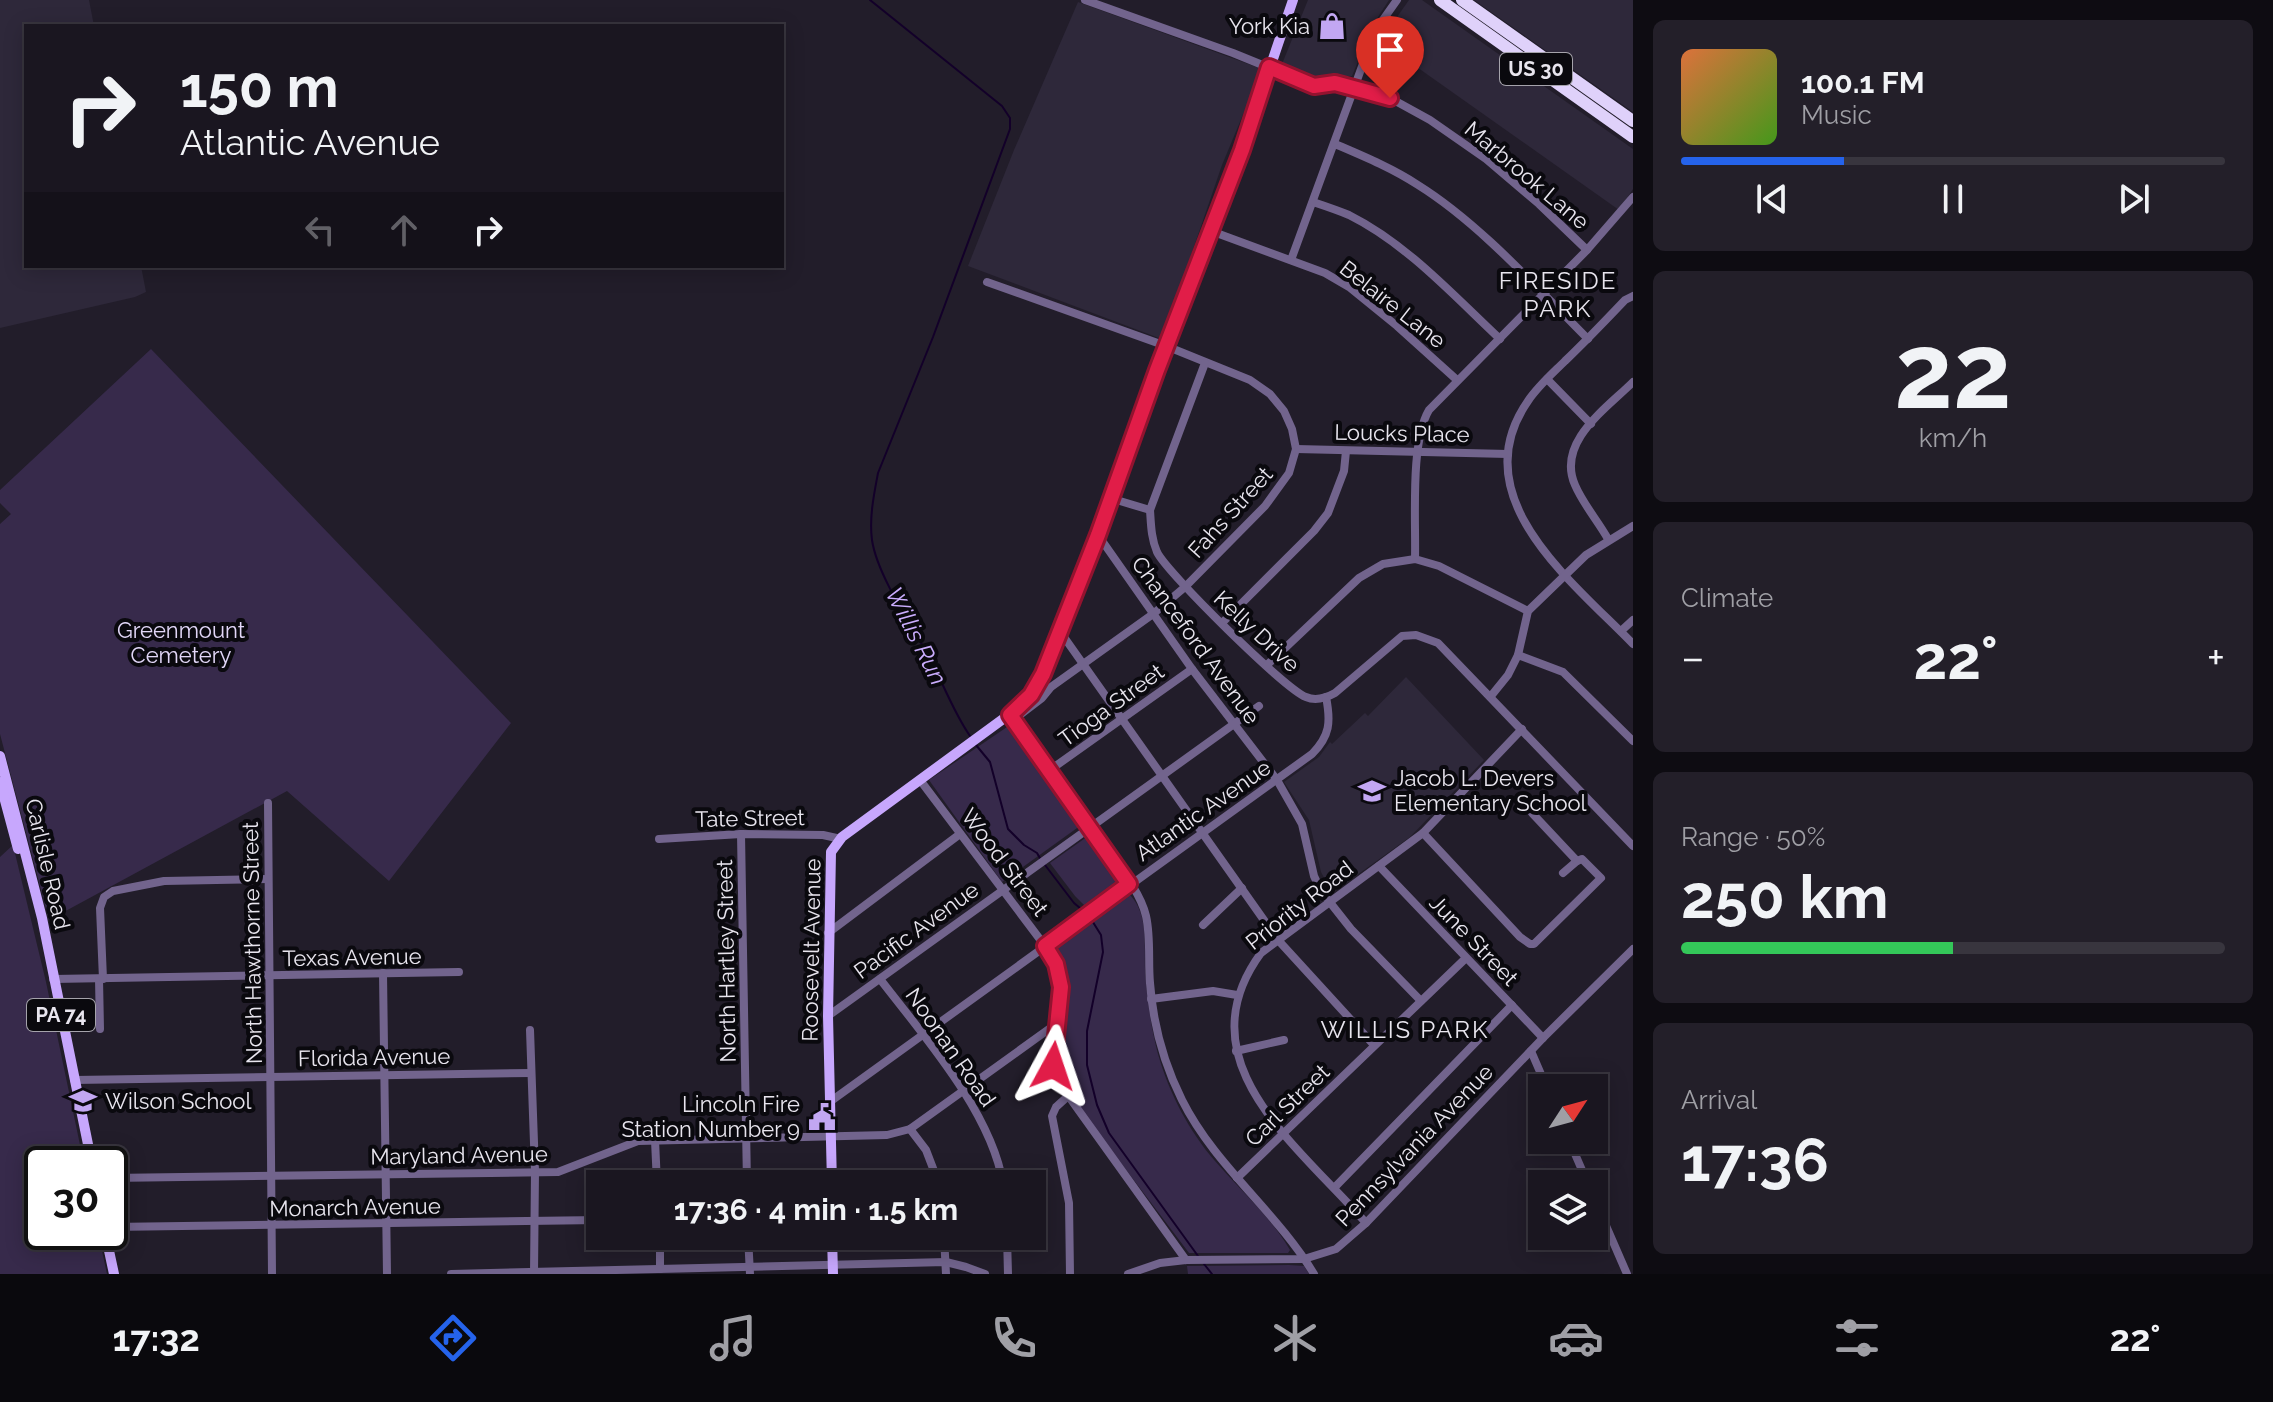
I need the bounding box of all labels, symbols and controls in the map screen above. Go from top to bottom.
shop icon: York Kia [1317,11,1347,41]
place label: York Kia [1229,13,1310,39]
pin [1356,16,1424,98]
icon: arrive [1368,28,1412,72]
road number: US 30 [1500,53,1572,85]
text: 150 m [180,54,339,120]
icon: right [48,56,152,160]
text: 100.1 FM [1801,65,1925,100]
text: Music [1801,100,1872,130]
street label: Marbrook Lane [1460,116,1594,234]
text: Atlantic Avenue [180,121,440,163]
icon: previous [1750,177,1794,221]
icon: pause [1931,177,1975,221]
icon: next [2112,177,2156,221]
icon: left [298,208,342,252]
icon: ahead [382,208,426,252]
icon: right [466,208,510,252]
street label: Belaire Lane [1335,255,1451,353]
district label: FIRESIDE PARK [1499,266,1617,323]
text: 22 [1894,310,2012,432]
street label: Loucks Place [1334,419,1470,447]
text: km/h [1919,423,1987,453]
street label: Fahs Street [1182,461,1278,563]
street label: Chanceford Avenue [1126,551,1266,729]
water label: Willis Run [879,582,953,690]
text: Climate [1681,583,1773,613]
street label: Kelly Drive [1209,585,1305,677]
park label: Greenmount Cemetery [117,617,246,668]
text: 22° [1914,623,1998,693]
text: − [1681,632,1705,683]
text: + [2207,632,2225,683]
street label: Tioga Street [1053,658,1169,752]
street label: Atlantic Avenue [1130,754,1276,866]
place label: Jacob L. Devers Elementary School [1394,765,1587,816]
school or university icon: Jacob L. Devers Elementary School [1357,776,1387,806]
street label: Carlisle Road [20,796,76,932]
street label: Wood Street [956,803,1054,921]
street label: Tate Street [695,804,806,832]
street label: North Hawthorne Street [237,821,267,1064]
text: Range · 50% [1681,822,1825,852]
street label: Priority Road [1240,855,1358,955]
street label: Roosevelt Avenue [796,858,826,1042]
street label: North Hartley Street [711,859,741,1063]
text: 250 km [1681,862,1889,932]
street label: Pacific Avenue [849,876,983,984]
street label: June Street [1424,889,1524,991]
street label: Texas Avenue [282,943,422,971]
street label: Noonan Road [900,983,1002,1111]
road number: PA 74 [27,999,95,1031]
district label: WILLIS PARK [1321,1015,1489,1044]
position arrow [1011,1024,1095,1108]
street label: Florida Avenue [298,1043,450,1071]
street label: Carl Street [1240,1058,1335,1151]
street label: Pennsylvania Avenue [1330,1059,1498,1231]
north arrow [1528,1074,1608,1154]
map controls [1528,1074,1608,1250]
text: Arrival [1681,1085,1757,1115]
school or university icon: Wilson School [68,1086,98,1116]
place label: Wilson School [105,1088,251,1114]
place label: Lincoln Fire Station Number 9 [621,1091,800,1142]
public building icon: Lincoln Fire Station Number 9 [807,1102,837,1132]
text: 17:36 [1681,1125,1829,1195]
street label: Maryland Avenue [370,1140,548,1170]
speed limit sign: 30 [24,1146,128,1250]
button: layers [1528,1170,1608,1250]
text: 17:36 · 4 min · 1.5 km [674,1192,958,1227]
street label: Monarch Avenue [269,1193,441,1221]
icon: directions [425,1310,481,1366]
icon: music [705,1310,761,1366]
icon: phone [986,1310,1042,1366]
icon: climate [1267,1310,1323,1366]
icon: car [1548,1310,1604,1366]
icon: filters [1829,1310,1885,1366]
text: 17:32 [112,1317,200,1359]
text: 22° [2110,1317,2160,1359]

